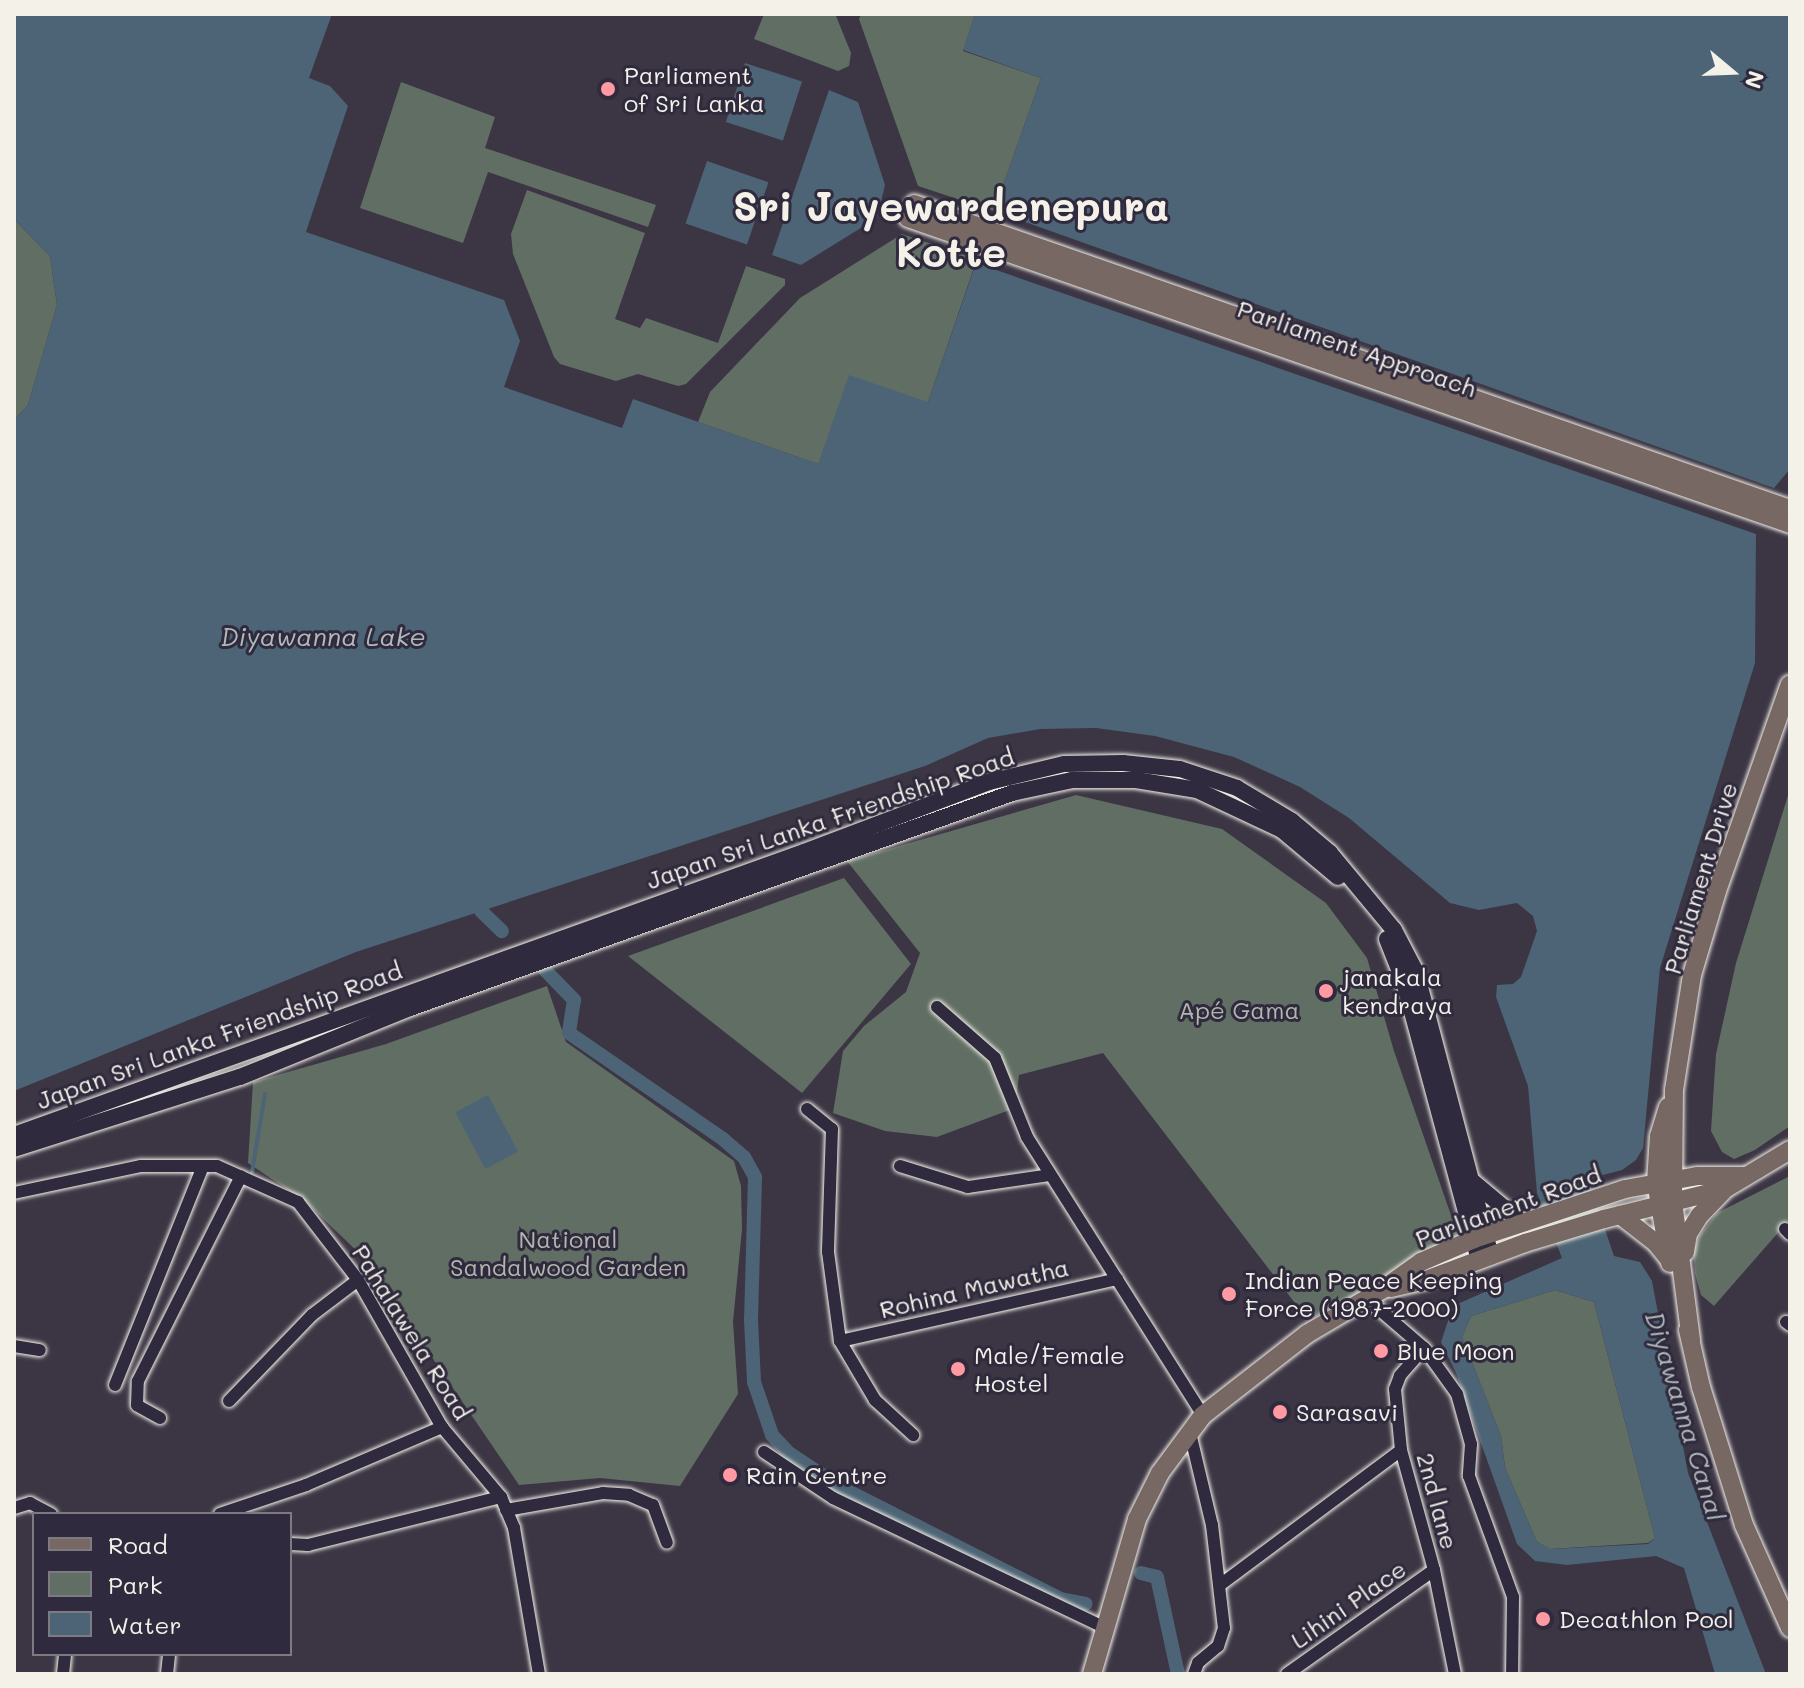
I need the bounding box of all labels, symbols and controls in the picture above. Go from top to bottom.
north arrow [1692,32,1772,112]
place label: Parliament of Sri Lanka [624,61,764,117]
text: N [1739,67,1772,93]
marker: Parliament of Sri Lanka [599,80,617,98]
district label: Sri Jayewardenepura Kotte [733,181,1169,275]
street label: Parliament Approach [1234,294,1480,402]
water label: Diyawanna Lake [220,621,426,653]
street label: Japan Sri Lanka Friendship Road [643,741,1017,895]
street label: Parliament Drive [1657,779,1743,977]
street label: Japan Sri Lanka Friendship Road [32,955,406,1115]
place label: janakala kendraya [1342,963,1453,1019]
marker: janakala kendraya [1317,982,1335,1000]
park label: Apé Gama [1179,996,1299,1024]
street label: Parliament Road [1411,1159,1605,1253]
park label: National Sandalwood Garden [450,1225,686,1281]
street label: Pahalawela Road [347,1239,477,1425]
street label: Rohina Mawatha [877,1252,1071,1324]
place label: Indian Peace Keeping Force (1987-2000) [1245,1266,1502,1322]
marker: Indian Peace Keeping Force (1987-2000) [1220,1285,1238,1303]
water label: Diyawanna Canal [1638,1308,1732,1524]
place label: Blue Moon [1397,1337,1514,1365]
place label: Male/Female Hostel [974,1341,1125,1397]
marker: Blue Moon [1372,1342,1390,1360]
marker: Male/Female Hostel [949,1360,967,1378]
place label: Sarasavi [1296,1398,1398,1426]
marker: Sarasavi [1271,1403,1289,1421]
street label: 2nd lane [1411,1450,1465,1552]
place label: Rain Centre [746,1461,887,1489]
marker: Rain Centre [721,1466,739,1484]
legend [32,1512,292,1656]
text: Road [108,1529,168,1560]
street label: Lihini Place [1285,1554,1411,1654]
text: Park [108,1569,162,1600]
place label: Decathlon Pool [1559,1605,1734,1633]
text: Water [108,1609,182,1640]
marker: Decathlon Pool [1534,1610,1552,1628]

